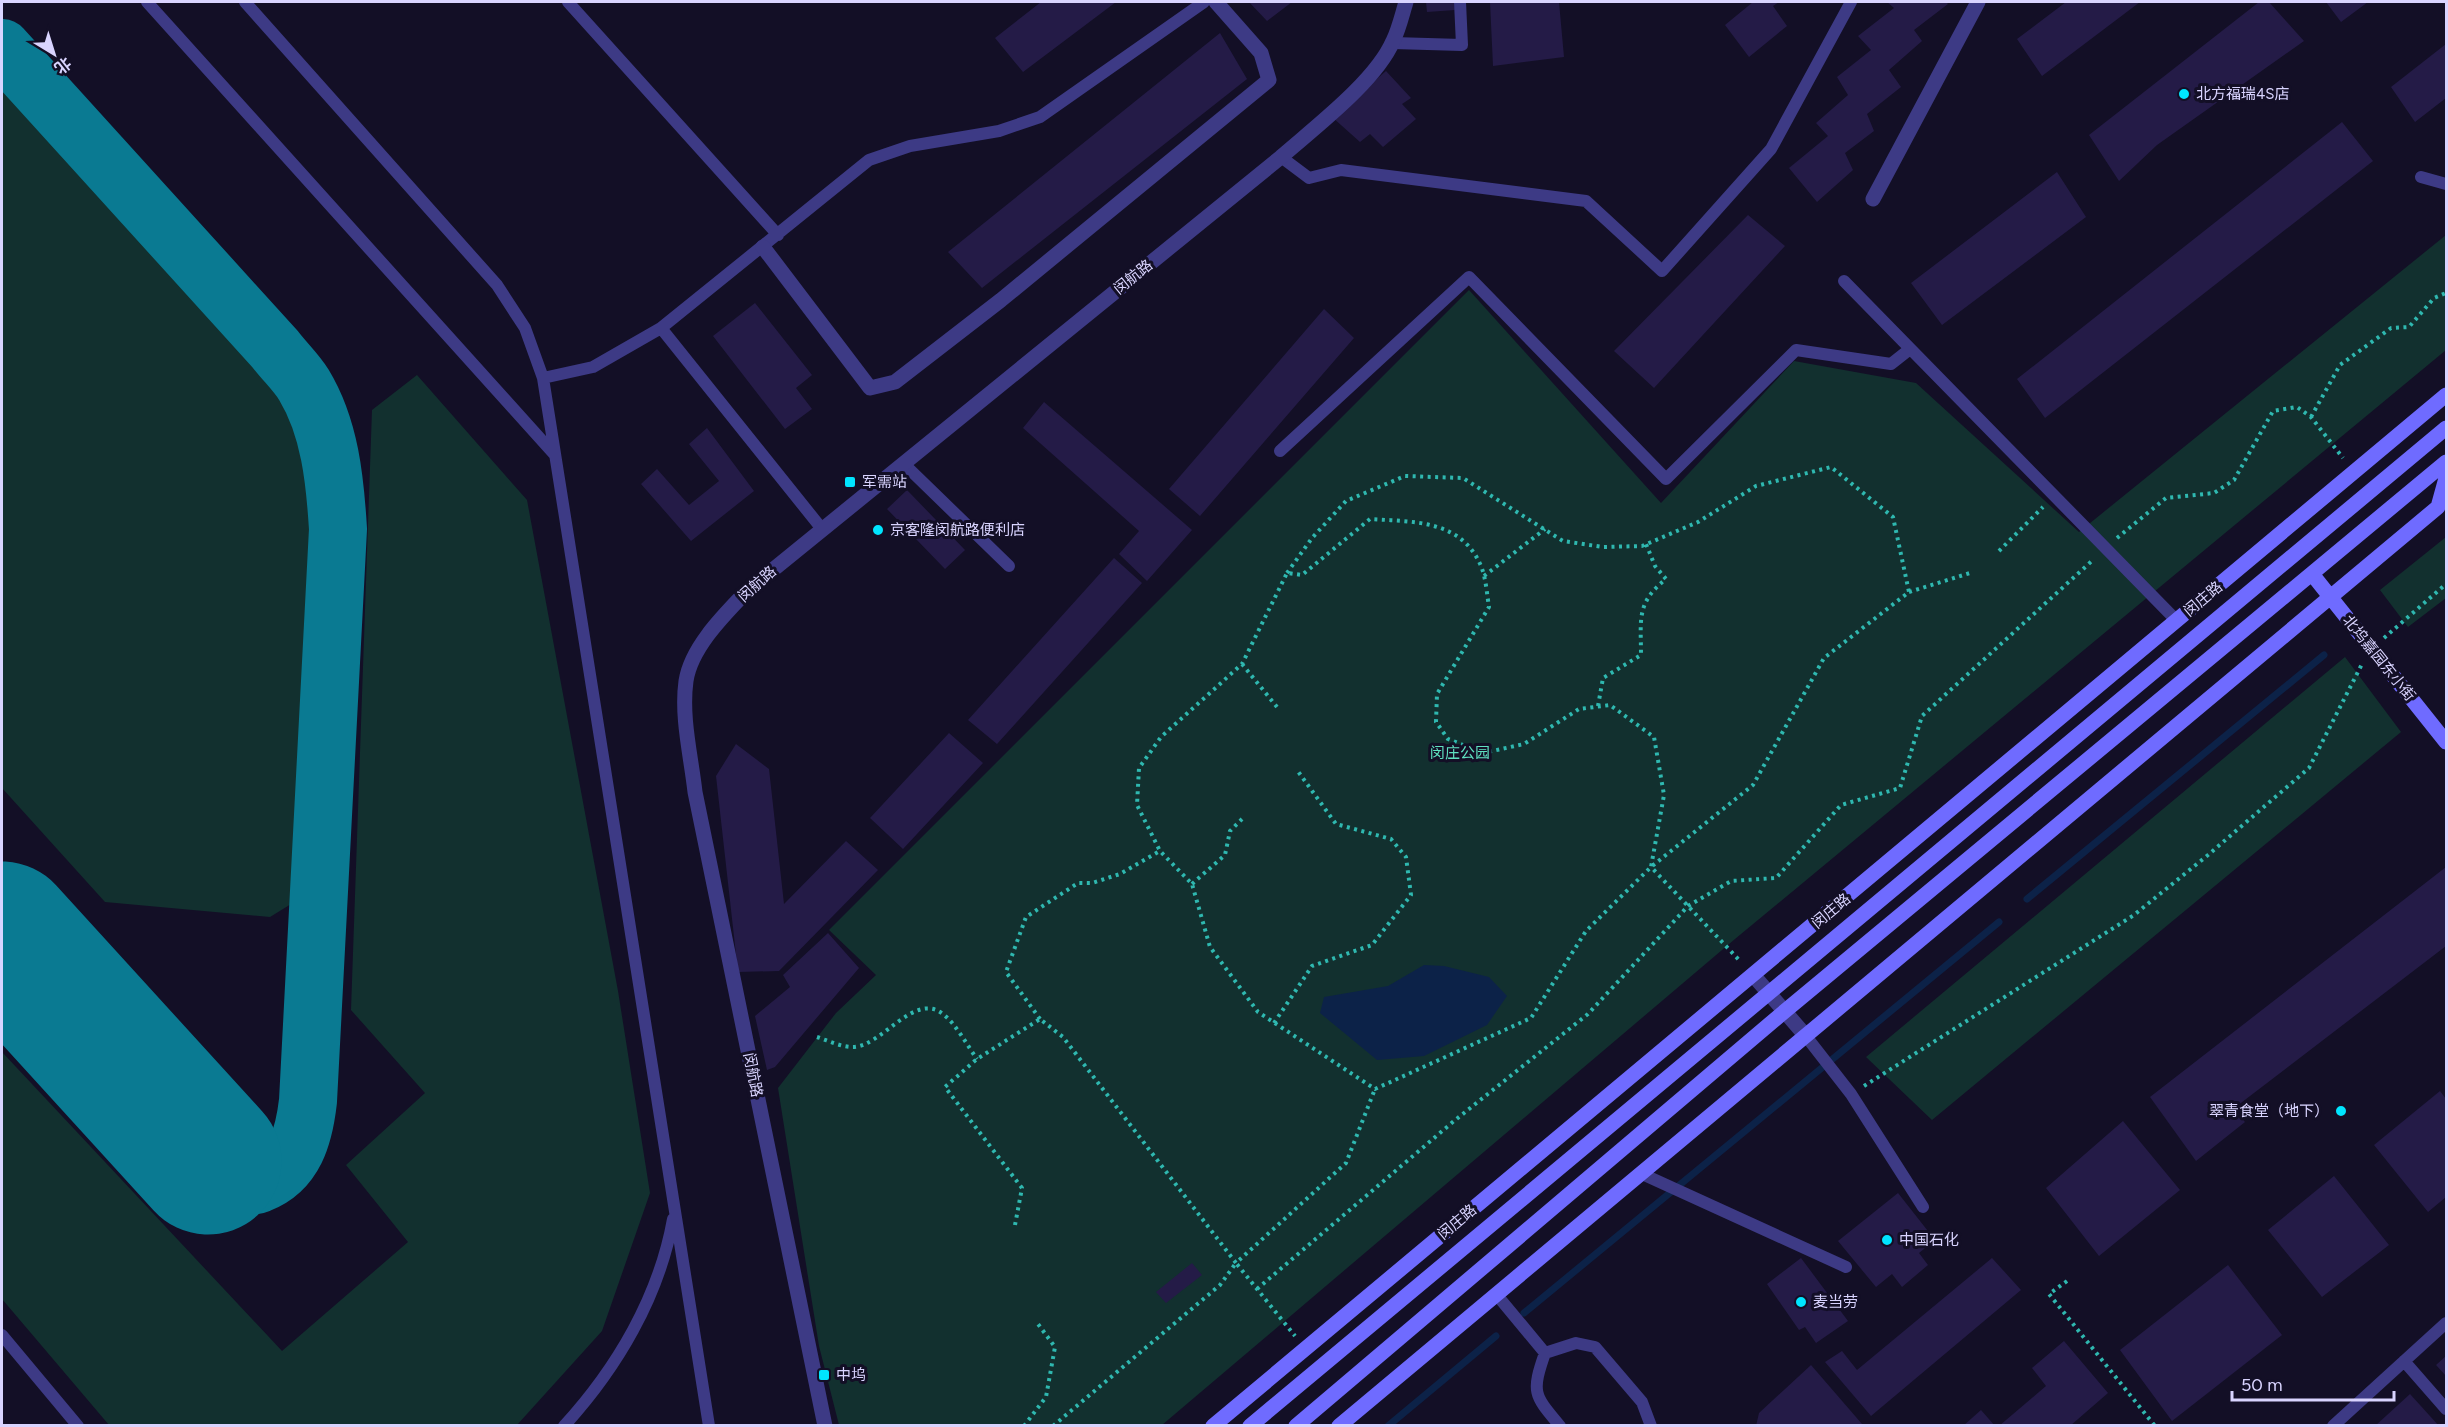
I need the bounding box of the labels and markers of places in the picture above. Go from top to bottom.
place label: 北方福瑞4S店 [2196,85,2290,103]
marker: 北方福瑞4S店 [2177,87,2191,101]
place label: 军需站 [862,473,907,491]
marker: 军需站 [843,475,857,489]
place label: 京客隆闵航路便利店 [890,521,1025,539]
marker: 京客隆闵航路便利店 [871,523,885,537]
place label: 翠青食堂（地下） [2209,1102,2329,1120]
marker: 翠青食堂（地下） [2334,1104,2348,1118]
place label: 中国石化 [1899,1231,1959,1249]
marker: 中国石化 [1880,1233,1894,1247]
place label: 麦当劳 [1813,1293,1858,1311]
marker: 麦当劳 [1794,1295,1808,1309]
place label: 中坞 [836,1366,866,1384]
marker: 中坞 [817,1368,831,1382]

